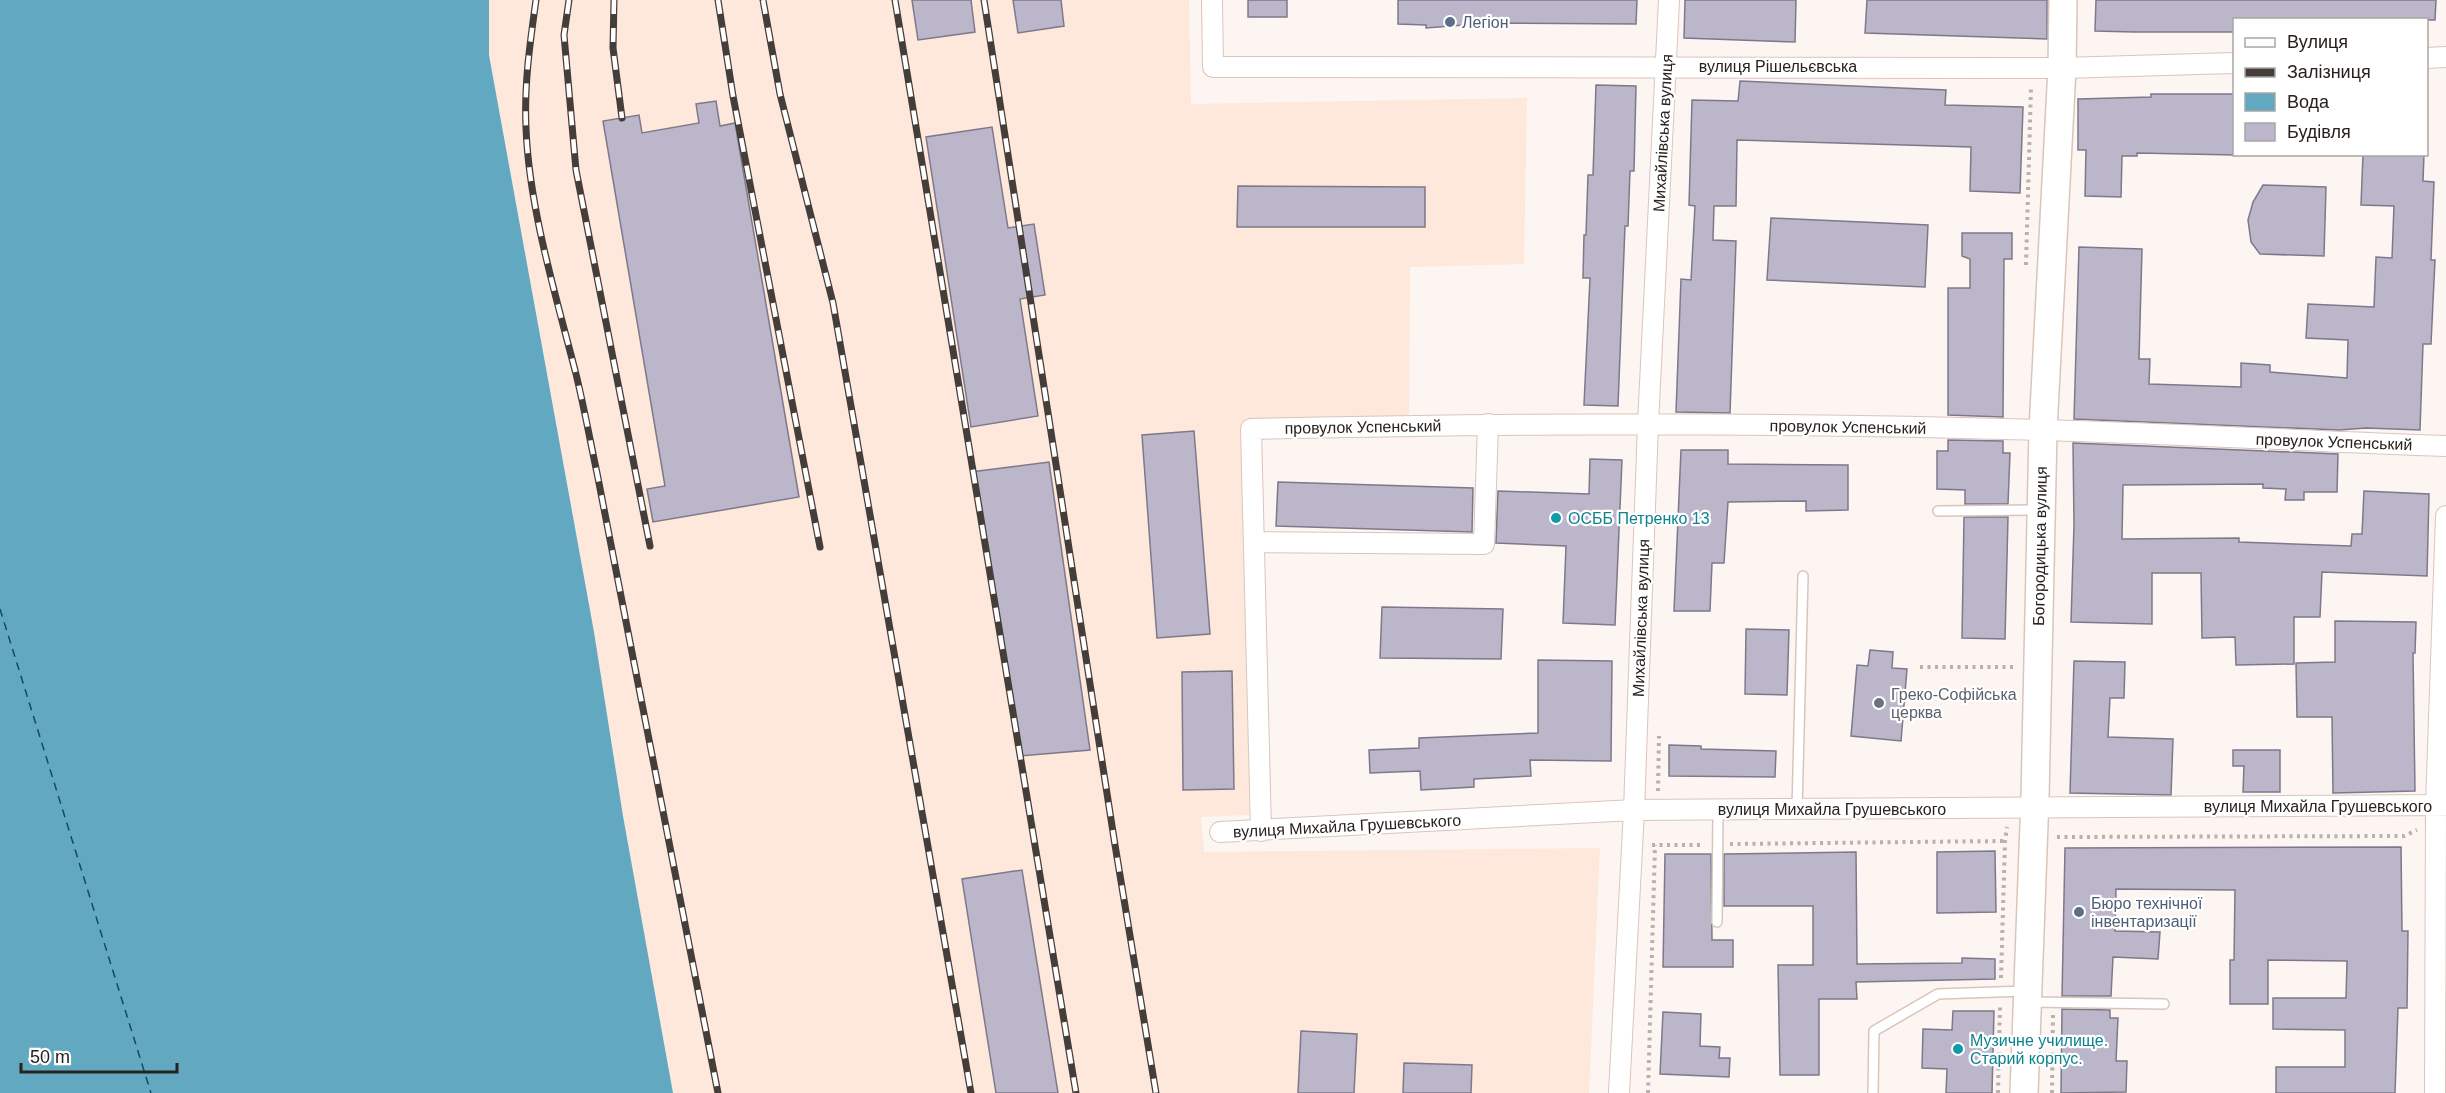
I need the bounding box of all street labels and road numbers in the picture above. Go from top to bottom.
street label: Михайлівська вулиця [1650,54,1676,212]
street label: вулиця Рішельєвська [1699,58,1857,75]
street label: провулок Успенський [1284,417,1442,437]
street label: провулок Успенський [1769,417,1927,437]
street label: провулок Успенський [2255,431,2413,453]
street label: Богородицька вулиця [2030,466,2050,626]
street label: Михайлівська вулиця [1630,539,1652,697]
street label: вулиця Михайла Грушевського [2204,798,2432,815]
street label: вулиця Михайла Грушевського [1718,801,1946,818]
street label: вулиця Михайла Грушевського [1233,812,1462,840]

